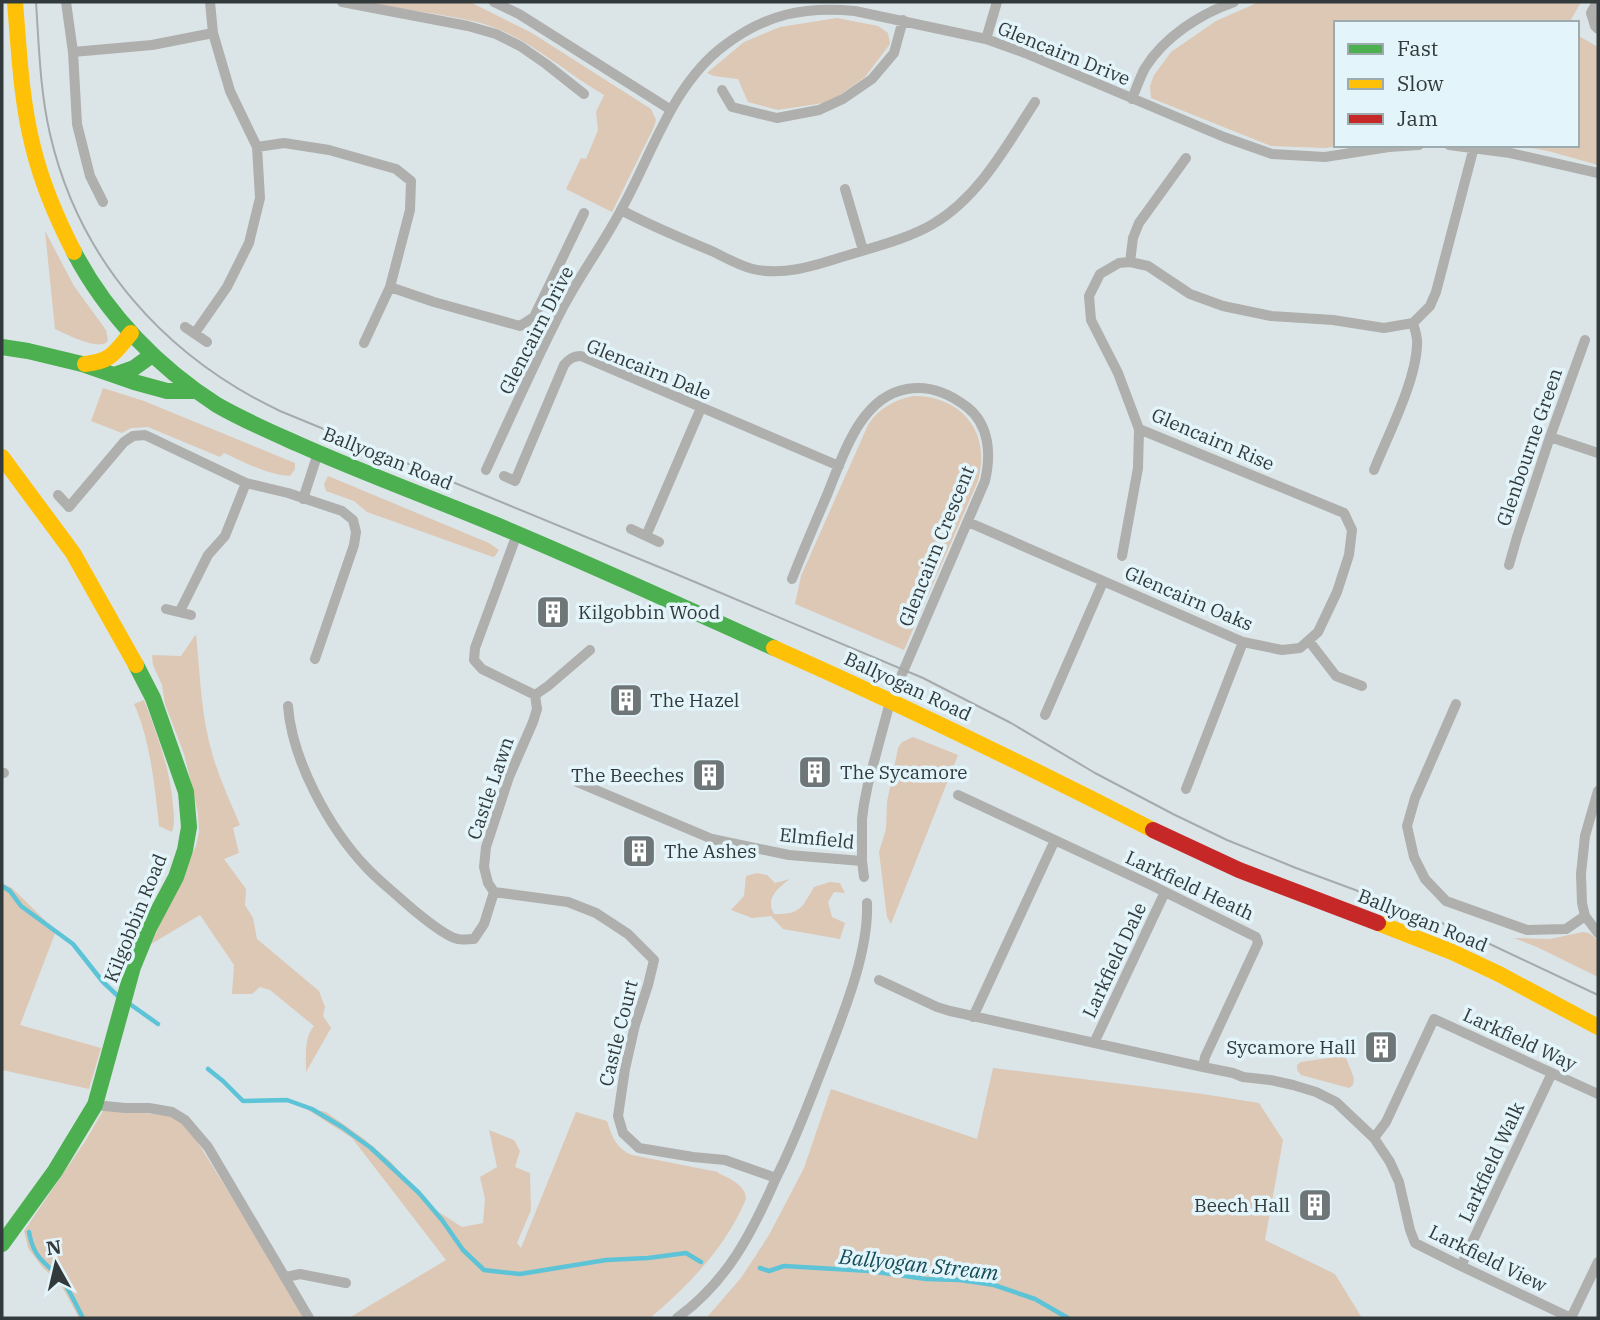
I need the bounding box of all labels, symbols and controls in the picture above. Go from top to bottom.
street label: Glencairn Drive [994,16,1134,90]
legend [1334,21,1579,147]
text: Fast [1397,34,1438,62]
text: Slow [1397,69,1444,97]
text: Jam [1397,104,1438,132]
street label: Glencairn Drive [493,262,579,398]
street label: Glencairn Dale [583,333,715,405]
street label: Glenbourne Green [1491,365,1567,529]
street label: Glencairn Rise [1148,402,1278,476]
street label: Ballyogan Road [320,421,456,495]
street label: Glencairn Crescent [893,462,979,630]
street label: Glencairn Oaks [1121,560,1257,636]
building icon: Kilgobbin Wood [534,593,572,631]
place label: Kilgobbin Wood [578,600,720,624]
street label: Ballyogan Road [841,646,975,726]
building icon: The Hazel [607,681,645,719]
place label: The Hazel [650,688,740,712]
street label: Castle Lawn [461,733,519,843]
building icon: The Sycamore [796,753,834,791]
building icon: The Beeches [690,756,728,794]
place label: The Sycamore [840,760,968,784]
place label: The Beeches [571,763,684,787]
street label: Elmfield [778,822,856,854]
building icon: The Ashes [620,832,658,870]
place label: The Ashes [664,839,756,863]
street label: Larkfield Heath [1122,845,1258,925]
street label: Kilgobbin Road [98,850,172,986]
street label: Ballyogan Road [1355,883,1491,957]
street label: Larkfield Dale [1077,898,1151,1022]
street label: Castle Court [593,977,643,1089]
street label: Larkfield Way [1459,1002,1581,1076]
building icon: Sycamore Hall [1362,1028,1400,1066]
place label: Sycamore Hall [1226,1035,1356,1059]
street label: Larkfield Walk [1453,1098,1529,1226]
building icon: Beech Hall [1296,1186,1334,1224]
place label: Beech Hall [1194,1193,1290,1217]
street label: Larkfield View [1425,1219,1551,1297]
north arrow [21,1229,91,1299]
text: N [45,1234,63,1260]
water label: Ballyogan Stream [837,1242,1000,1286]

